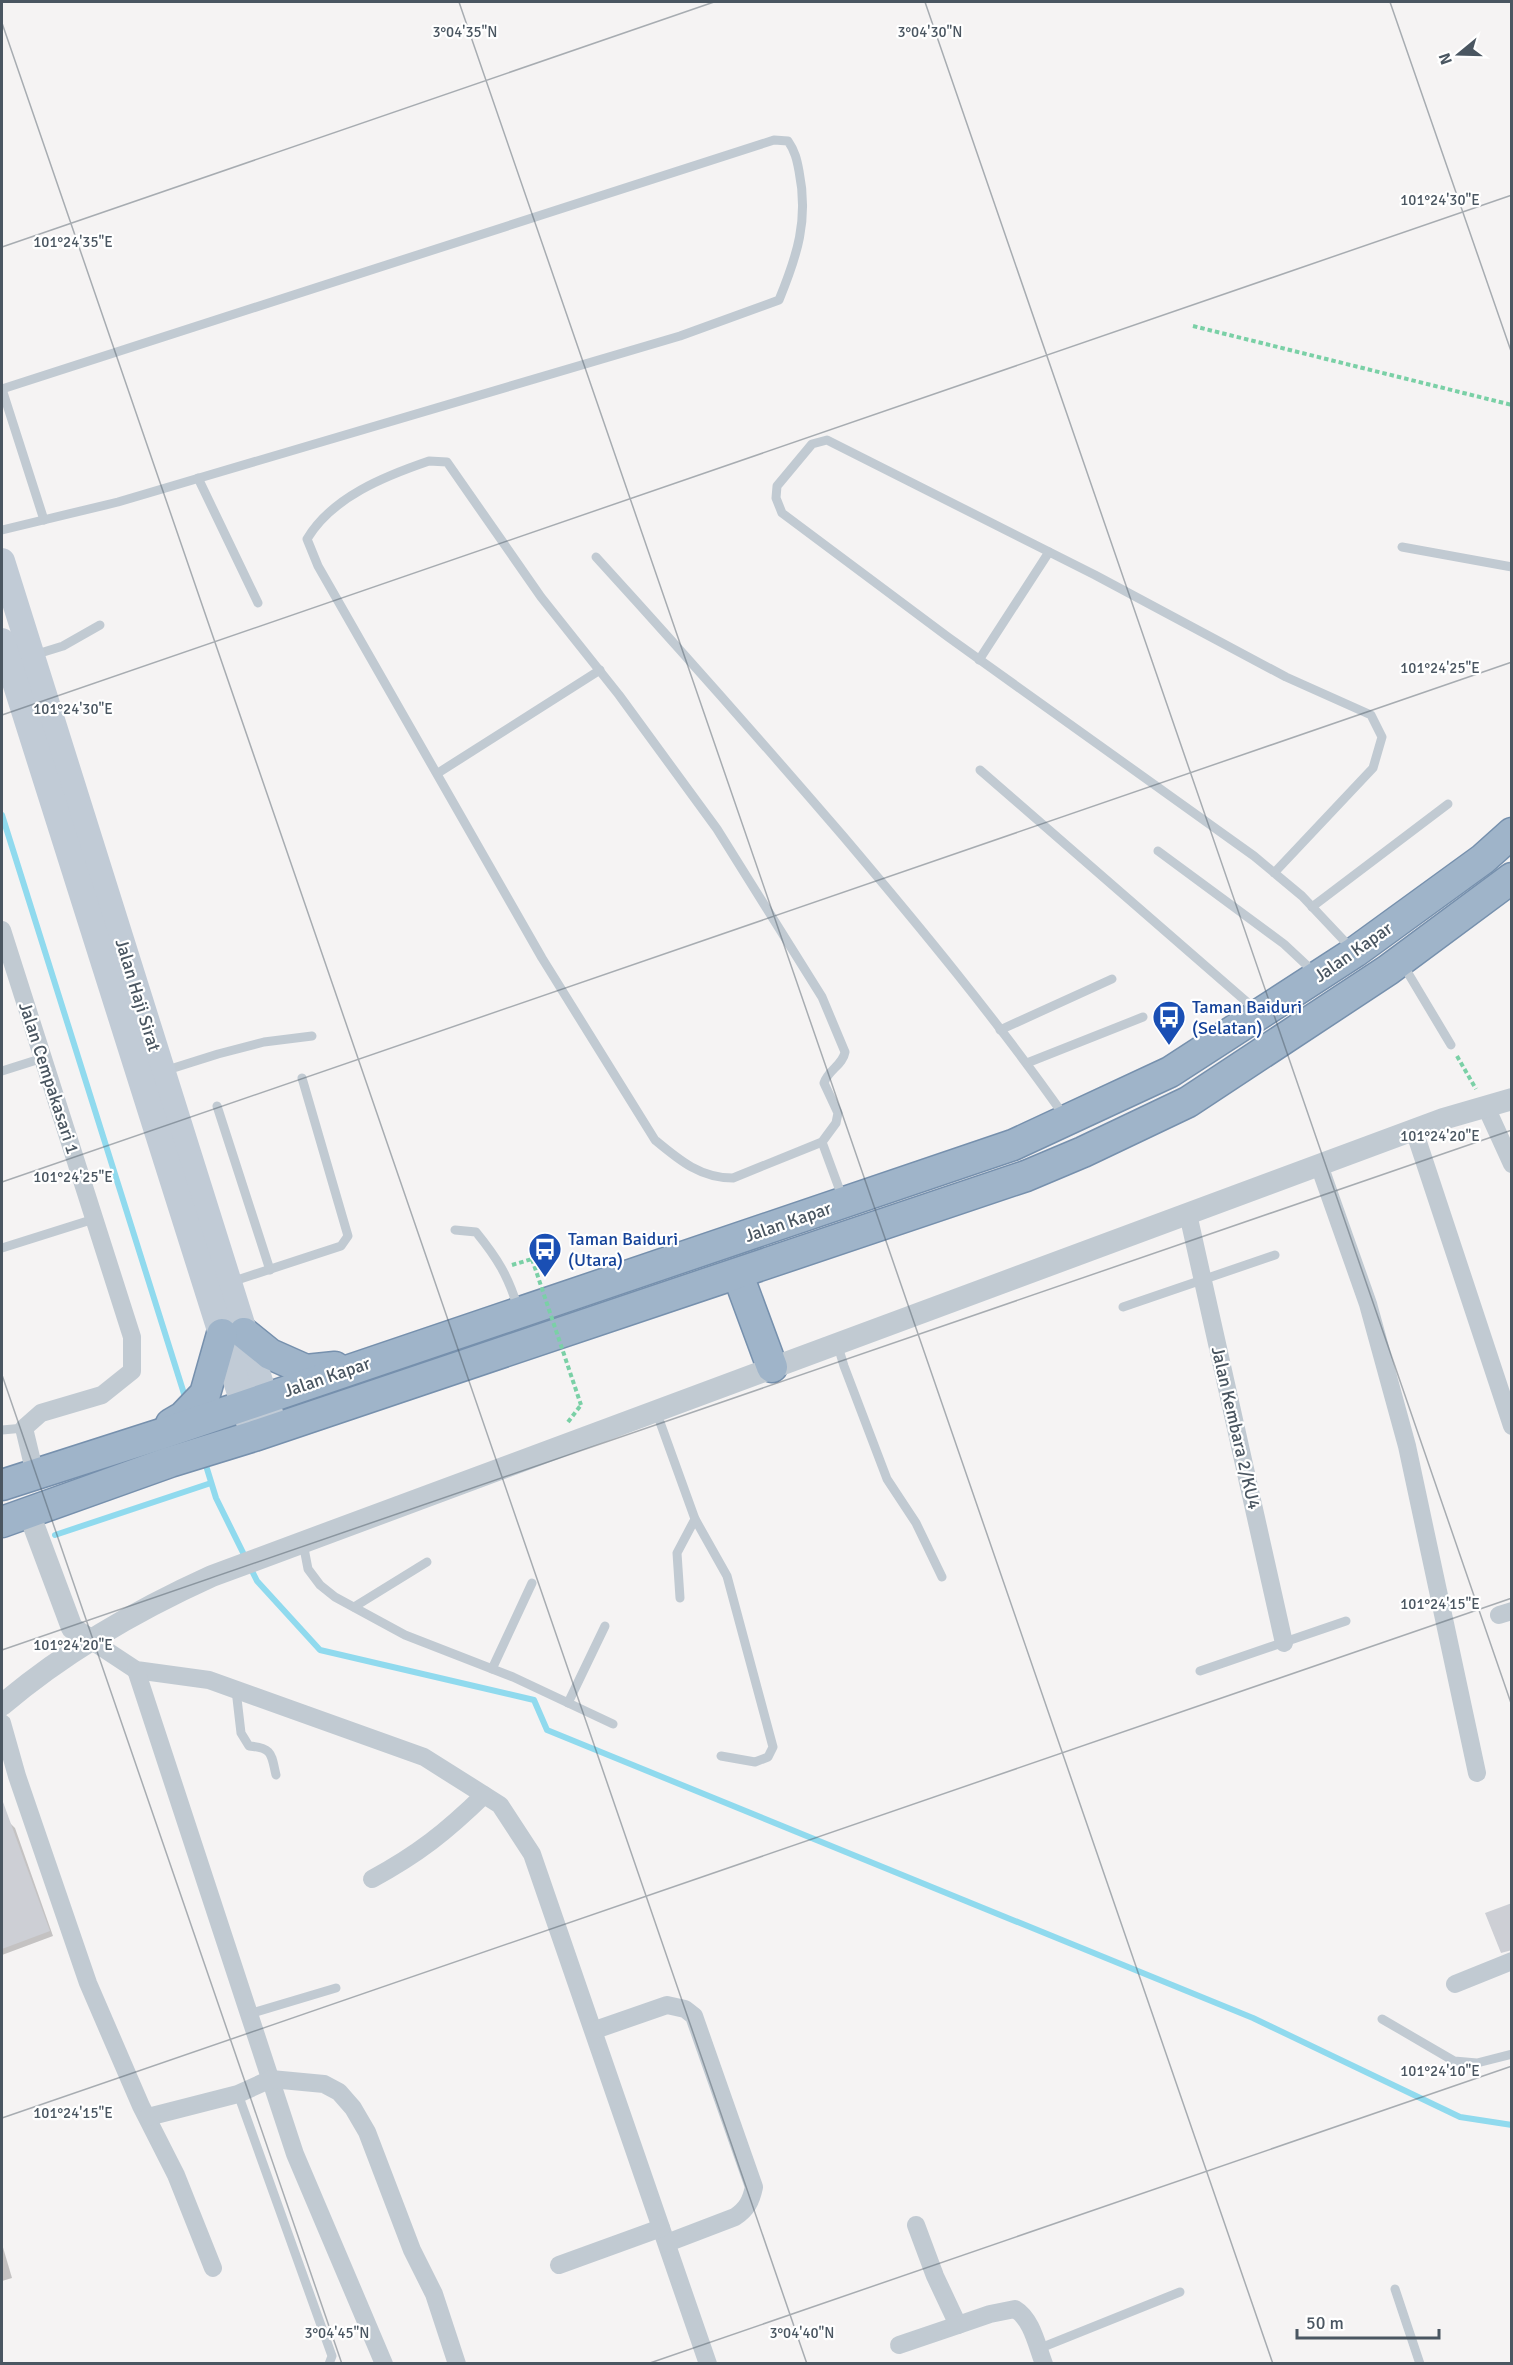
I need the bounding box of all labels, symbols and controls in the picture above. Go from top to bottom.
text: 3°04'35"N [432,23,498,41]
text: 3°04'30"N [897,23,963,41]
north arrow [1429,24,1489,84]
text: N [1434,50,1457,67]
text: 101°24'30"E [1400,191,1480,209]
text: 101°24'35"E [33,233,113,251]
text: 101°24'25"E [1400,659,1480,677]
text: 101°24'30"E [33,700,113,718]
street label: Jalan Kapar [1310,917,1397,987]
street label: Jalan Haji Sirat [110,936,166,1054]
place label: Taman Baiduri (Selatan) [1192,996,1302,1039]
street label: Jalan Cempakasari 1 [14,999,84,1157]
bus stop icon: Taman Baiduri (Selatan) [1151,999,1187,1046]
text: 101°24'20"E [1400,1127,1480,1145]
text: 101°24'25"E [33,1168,113,1186]
street label: Jalan Kapar [742,1197,835,1247]
place label: Taman Baiduri (Utara) [568,1228,678,1271]
bus stop icon: Taman Baiduri (Utara) [527,1231,563,1278]
street label: Jalan Kembara 2/KU4 [1207,1344,1266,1512]
street label: Jalan Kapar [281,1352,374,1402]
text: 101°24'15"E [1400,1595,1480,1613]
text: 101°24'20"E [33,1636,113,1654]
text: 101°24'10"E [1400,2062,1480,2080]
text: 101°24'15"E [33,2104,113,2122]
scale bar [1297,2302,1440,2340]
text: 50 m [1306,2312,1344,2334]
text: 3°04'45"N [304,2324,370,2342]
text: 3°04'40"N [769,2324,835,2342]

